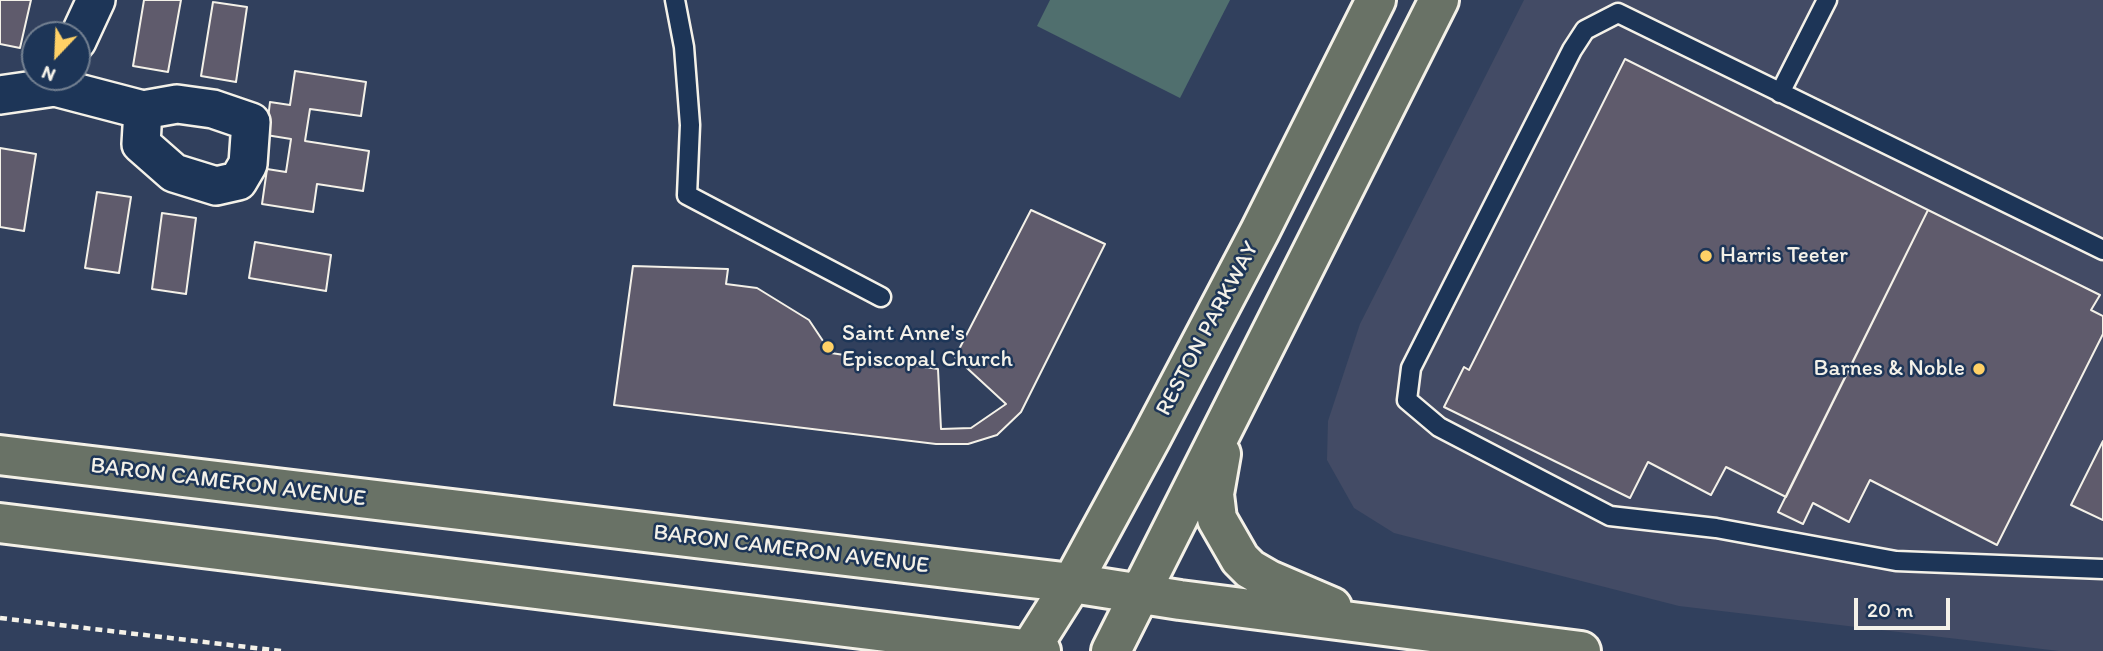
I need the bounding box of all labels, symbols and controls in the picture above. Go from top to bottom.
north arrow [21,21,91,91]
text: N [38,61,59,87]
street label: RESTON PARKWAY [1150,237,1266,421]
place label: Harris Teeter [1720,242,1848,270]
marker: Harris Teeter [1698,248,1714,264]
place label: Saint Anne's Episcopal Church [842,320,1013,374]
marker: Saint Anne's Episcopal Church [820,339,836,355]
place label: Barnes & Noble [1814,355,1965,383]
marker: Barnes & Noble [1971,361,1987,377]
street label: BARON CAMERON AVENUE [89,452,367,514]
street label: BARON CAMERON AVENUE [652,519,930,581]
scale bar [1858,584,1954,628]
text: 20 m [1867,597,1913,622]

